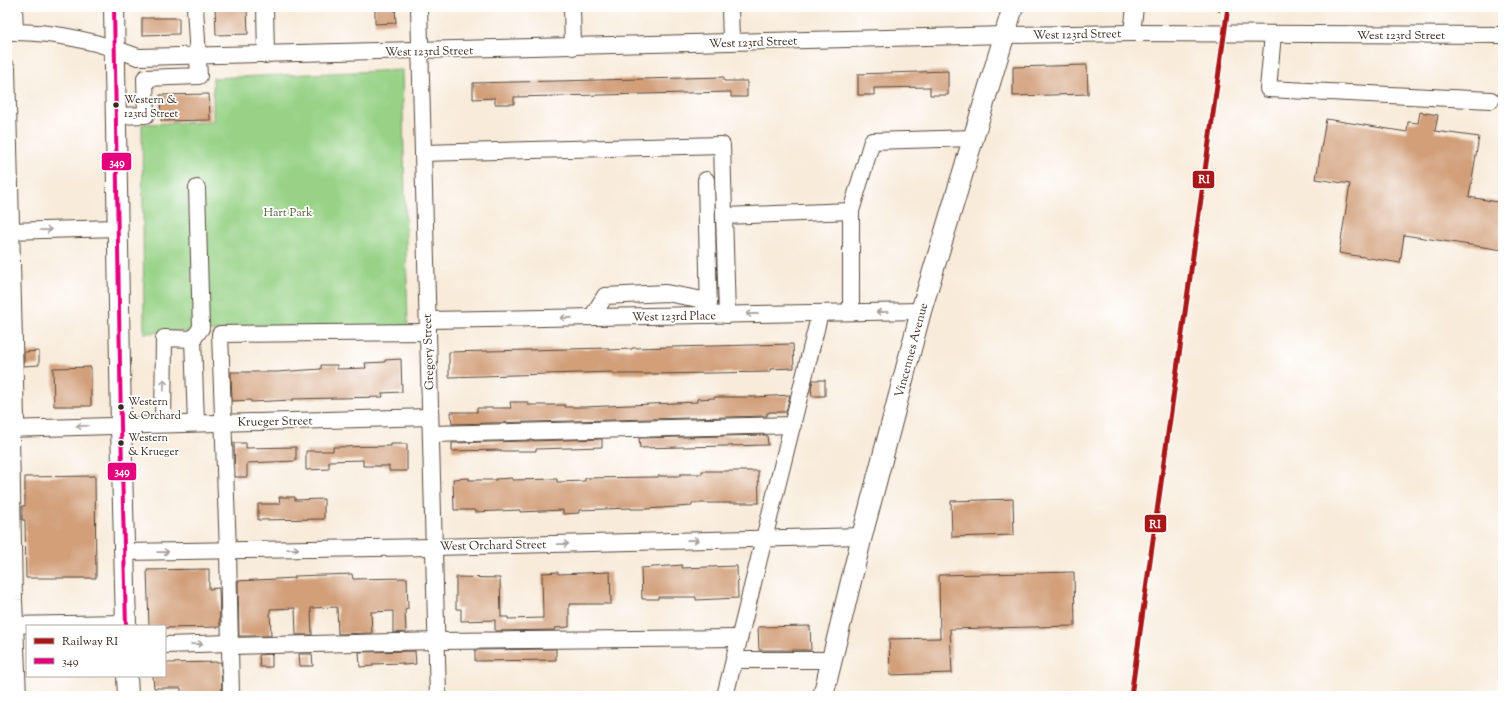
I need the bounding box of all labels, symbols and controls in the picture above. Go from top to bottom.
street label: West 123rd Street [1033,25,1121,45]
street label: West 123rd Street [1357,27,1445,45]
street label: West 123rd Street [709,32,798,54]
street label: West 123rd Street [385,42,473,62]
place label: Western & 123rd Street [124,92,179,122]
marker: Western & 123rd Street [111,100,121,110]
line badge: 349 [101,152,132,171]
text: 349 [109,155,125,171]
line badge: RI [1192,170,1215,189]
text: RI [1197,172,1210,188]
park label: Hart Park [264,204,313,222]
one-way arrow [39,226,52,234]
street label: Vincennes Avenue [891,301,933,400]
street label: West 123rd Place [632,307,717,327]
one-way arrow [876,308,889,316]
one-way arrow [746,310,759,318]
street label: Gregory Street [419,314,439,390]
one-way arrow [560,314,573,321]
one-way arrow [160,379,168,392]
place label: Western & Orchard [128,394,181,424]
marker: Western & Orchard [116,402,126,412]
street label: Krueger Street [237,412,313,432]
one-way arrow [76,422,89,430]
place label: Western & Krueger [128,430,179,460]
marker: Western & Krueger [116,438,126,448]
line badge: 349 [107,462,137,481]
text: 349 [114,464,130,480]
line badge: RI [1144,514,1167,533]
text: RI [1148,517,1161,533]
street label: West Orchard Street [440,536,546,556]
one-way arrow [686,536,699,544]
one-way arrow [556,540,569,547]
one-way arrow [286,546,299,553]
one-way arrow [156,548,169,556]
legend [26,625,166,677]
text: Railway RI [62,633,118,651]
one-way arrow [190,640,203,648]
text: 349 [62,653,79,671]

